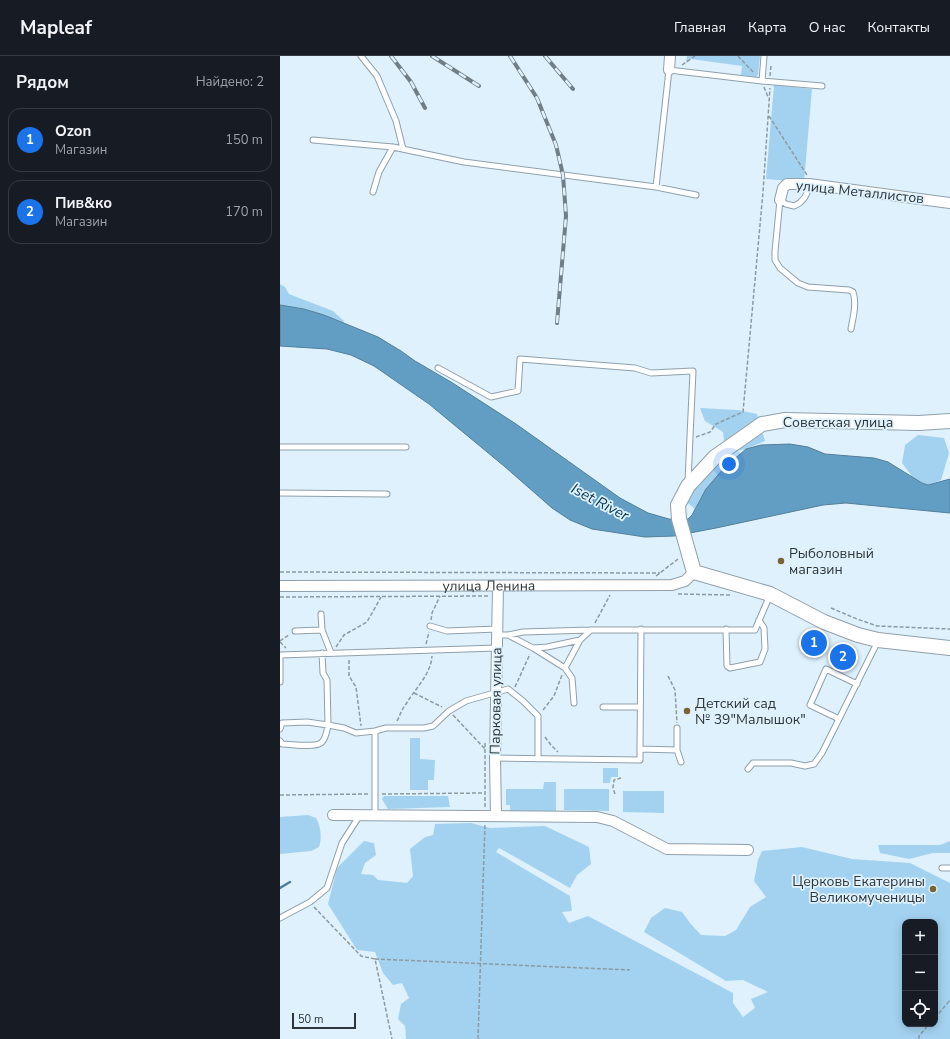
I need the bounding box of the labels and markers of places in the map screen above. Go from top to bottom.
place label: Рыболовный магазин [789,544,874,579]
marker: Рыболовный магазин [776,556,786,566]
pin: 1 [801,628,827,658]
pin: 2 [830,642,856,672]
place label: Детский сад № 39"Малышок" [695,694,806,729]
marker: Детский сад № 39"Малышок" [682,706,692,716]
place label: Церковь Екатерины Великомученицы [792,872,925,907]
marker: Церковь Екатерины Великомученицы [928,884,938,894]

